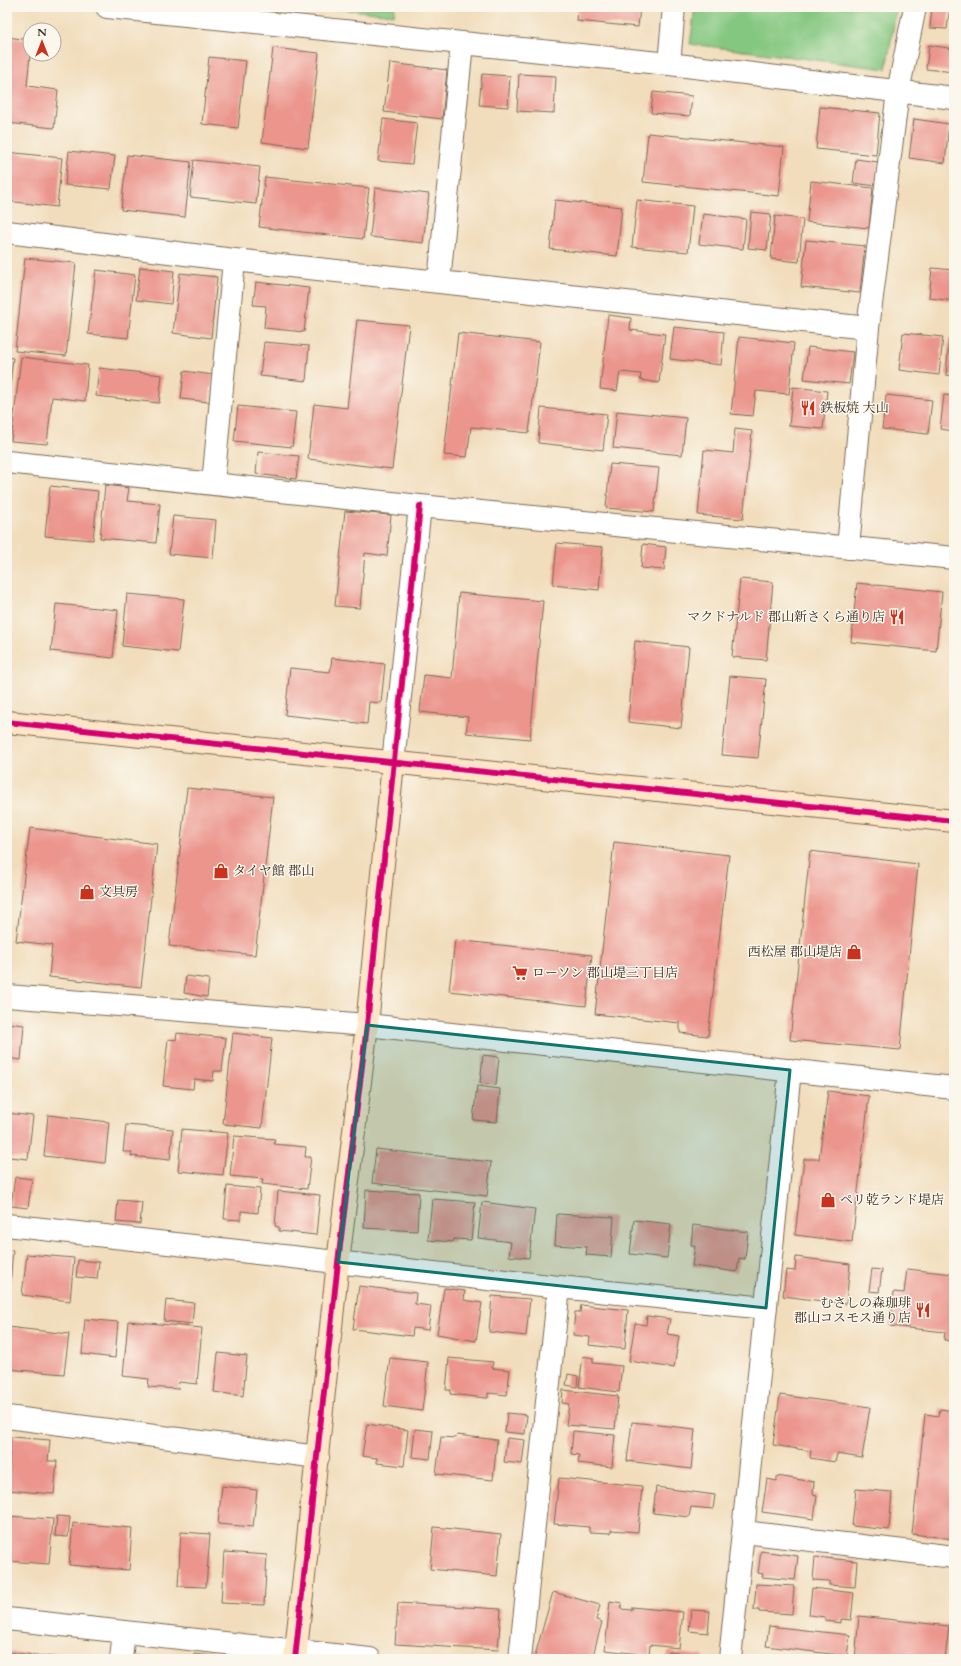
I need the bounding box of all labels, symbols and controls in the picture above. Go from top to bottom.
north arrow [22,22,62,62]
text: N [37,25,47,40]
restaurant icon: 鉄板焼 大山 [799,399,817,417]
place label: 鉄板焼 大山 [820,399,889,417]
place label: マクドナルド 郡山新さくら通り店 [687,608,885,626]
restaurant icon: マクドナルド 郡山新さくら通り店 [888,608,906,626]
shop icon: タイヤ館 郡山 [212,862,230,880]
place label: タイヤ館 郡山 [233,862,314,880]
shop icon: 文具房 [78,883,96,901]
place label: 文具房 [99,883,138,901]
place label: 西松屋 郡山堤店 [748,943,842,961]
shop icon: 西松屋 郡山堤店 [845,943,863,961]
supermarket icon: ローソン 郡山堤三丁目店 [511,964,529,982]
place label: ローソン 郡山堤三丁目店 [532,964,678,982]
shop icon: ペリ乾ランド堤店 [819,1191,837,1209]
place label: ペリ乾ランド堤店 [840,1191,944,1209]
place label: むさしの森珈琲 郡山コスモス通り店 [794,1294,911,1327]
restaurant icon: むさしの森珈琲 郡山コスモス通り店 [914,1301,932,1319]

